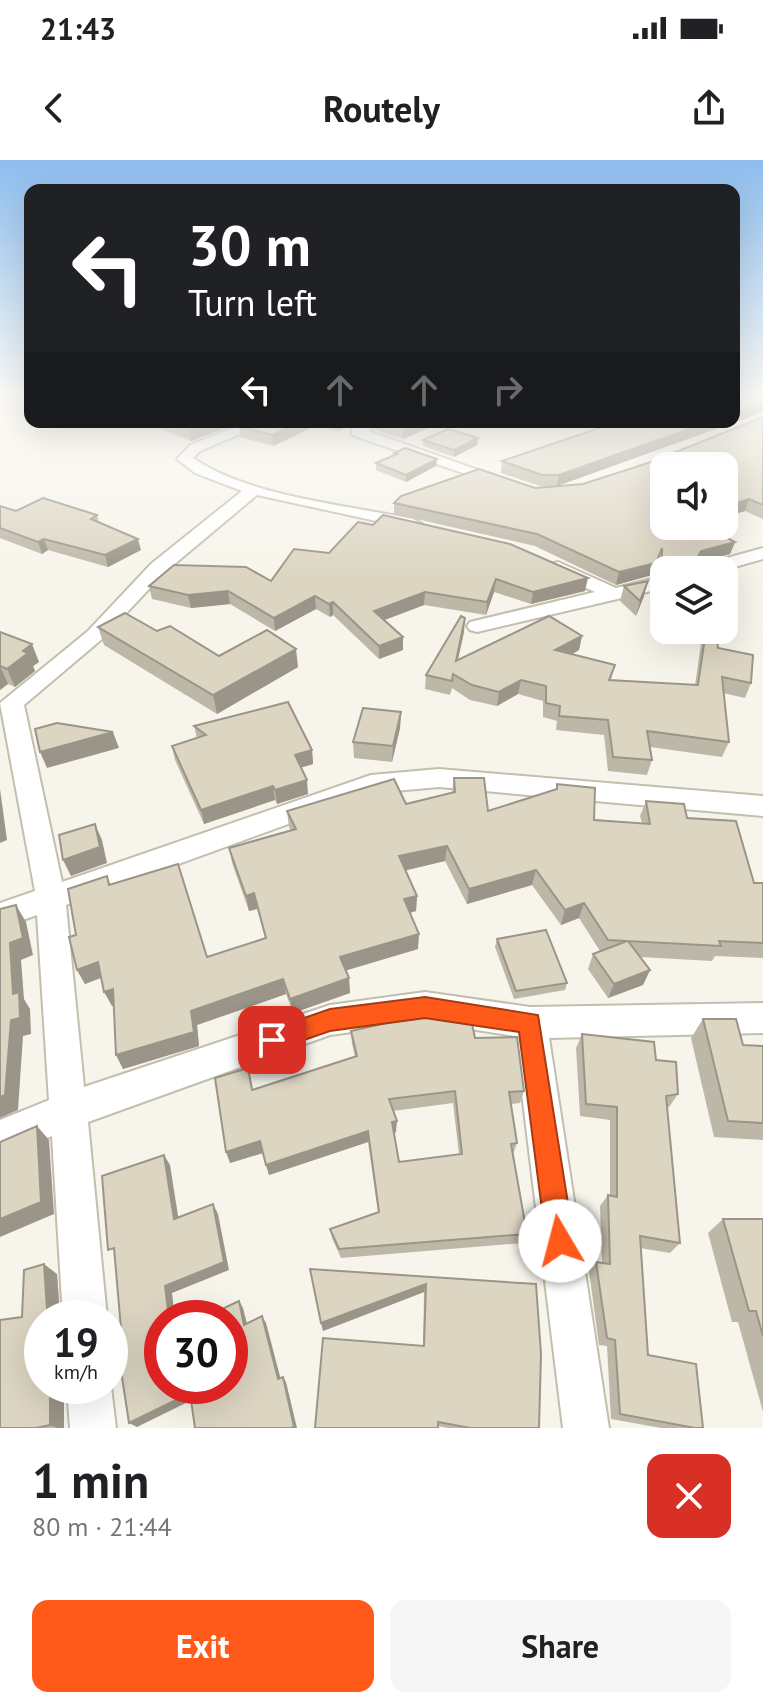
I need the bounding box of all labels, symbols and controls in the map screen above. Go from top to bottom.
text: 21:43 [40,9,116,48]
text: Routely [323,85,440,132]
icon: back [32,86,76,130]
icon: share [687,86,731,130]
text: 30 m [188,209,311,281]
icon: left [56,216,160,320]
text: Turn left [188,279,317,326]
icon: left [234,368,278,412]
icon: ahead [318,368,362,412]
icon: ahead [402,368,446,412]
icon: right [486,368,530,412]
map controls [650,452,738,644]
button: sound [650,452,738,540]
button: layers [650,556,738,644]
pin [238,1006,306,1074]
icon: arrive [250,1018,294,1062]
position arrow [518,1199,602,1283]
speed limit sign: 30 [144,1300,248,1404]
text: 19 [53,1316,99,1368]
text: km/h [54,1359,98,1385]
text: 1 min [32,1449,149,1511]
button: close [647,1454,731,1538]
text: 80 m · 21:44 [32,1510,172,1543]
button: Exit [32,1600,374,1692]
button: Share [390,1600,731,1692]

